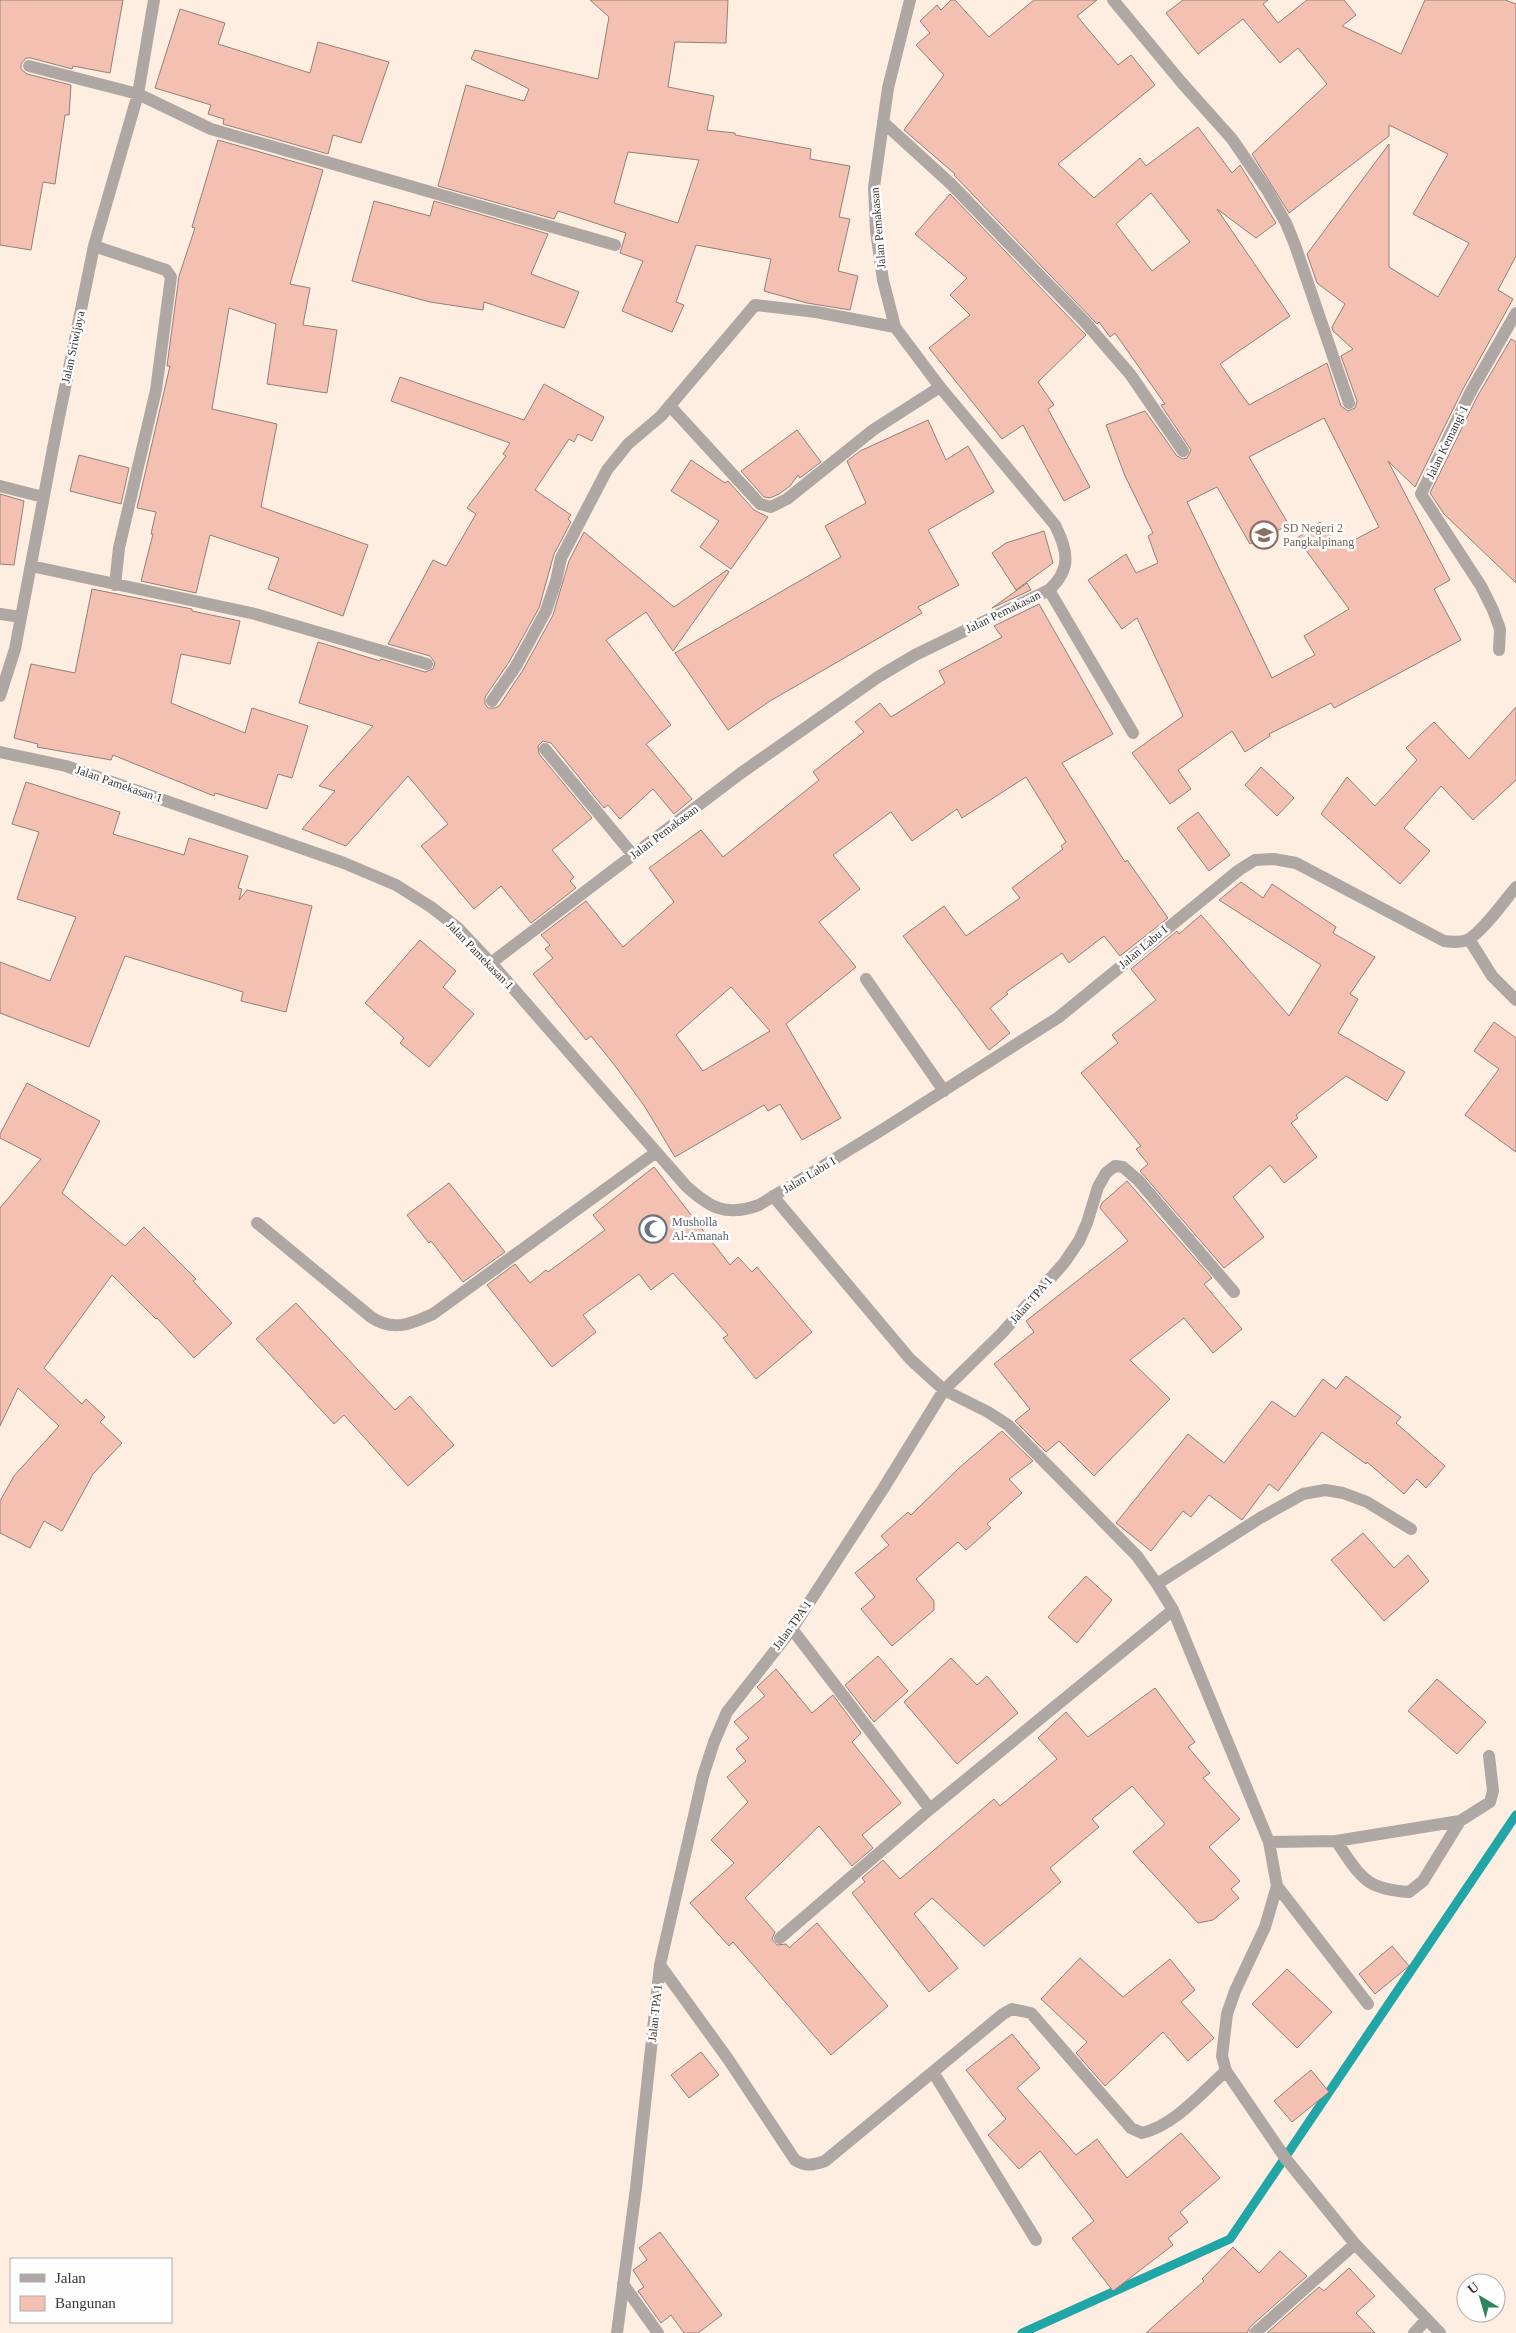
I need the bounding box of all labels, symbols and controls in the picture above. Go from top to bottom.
street label: Jalan Pemakasan [867,187,889,269]
street label: Jalan Sriwijaya [58,309,88,384]
street label: Jalan Kemangi 1 [1423,403,1471,481]
school or university icon: SD Negeri 2 Pangkalpinang [1249,520,1279,550]
place label: SD Negeri 2 Pangkalpinang [1283,521,1354,549]
street label: Jalan Pemakasan [963,588,1043,636]
street label: Jalan Pamekasan 1 [74,763,164,805]
street label: Jalan Pemakasan [627,802,701,862]
street label: Jalan Pamekasan 1 [443,918,517,992]
street label: Jalan Labu I [1116,923,1170,971]
street label: Jalan Labu I [780,1154,838,1196]
mosque icon: Musholla Al-Amanah [638,1214,668,1244]
place label: Musholla Al-Amanah [672,1215,729,1243]
street label: Jalan TPA 1 [1007,1274,1055,1326]
street label: Jalan TPA 1 [769,1598,815,1652]
street label: Jalan TPA 1 [645,1984,665,2042]
legend [10,2258,172,2323]
text: Jalan [55,2270,86,2286]
north arrow [1456,2273,1506,2323]
text: U [1465,2279,1482,2297]
text: Bangunan [55,2295,116,2311]

